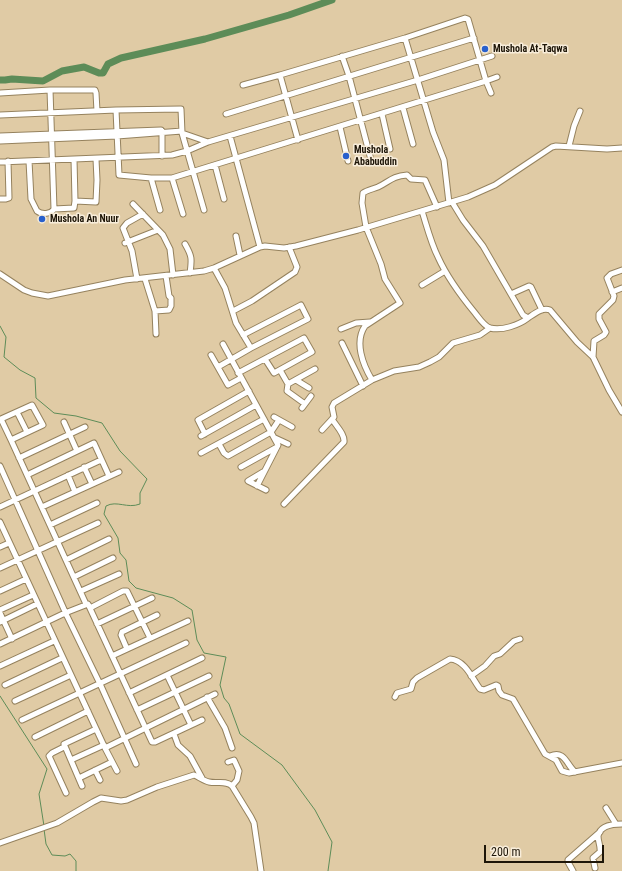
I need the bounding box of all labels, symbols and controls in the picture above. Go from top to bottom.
place label: Mushola At-Taqwa [493,43,567,55]
marker: Mushola At-Taqwa [480,44,490,54]
place label: Mushola Ababuddin [354,144,397,168]
marker: Mushola Ababuddin [341,151,351,161]
place label: Mushola An Nuur [50,213,119,225]
marker: Mushola An Nuur [37,214,47,224]
scale bar [486,837,606,863]
text: 200 m [491,845,521,859]

